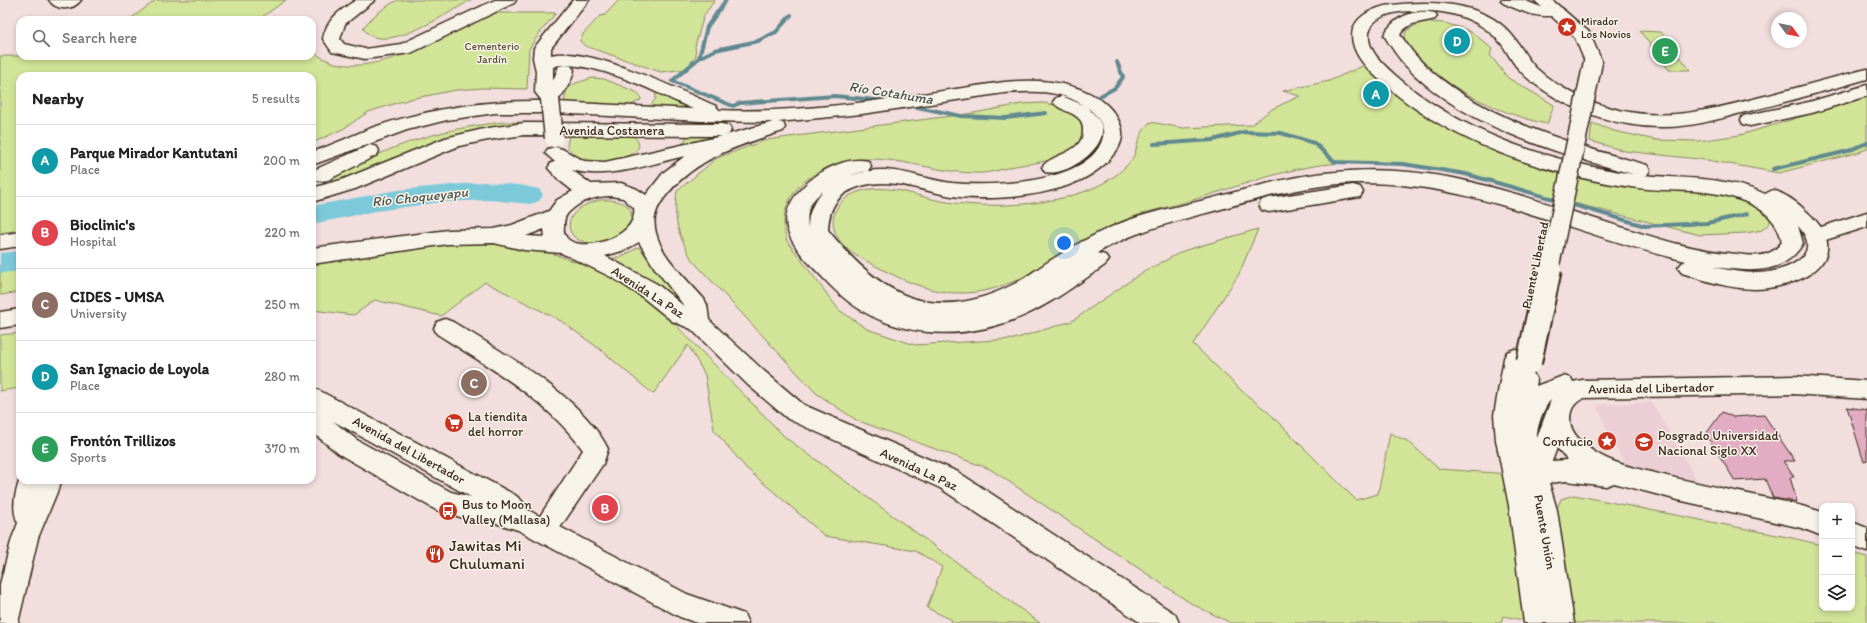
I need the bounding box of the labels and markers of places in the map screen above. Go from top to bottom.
place label: Mirador Los Novios [1581,15,1631,41]
place icon: Mirador Los Novios [1556,16,1578,38]
pin: D [1444,26,1470,56]
pin: E [1652,36,1678,66]
pin: A [1363,79,1389,109]
pin: C [461,368,487,398]
place label: La tiendita del horror [468,409,528,439]
supermarket icon: La tiendita del horror [443,412,465,434]
place label: Posgrado Universidad Nacional Siglo XX [1658,428,1779,458]
place icon: Confucio [1596,430,1618,452]
school or university icon: Posgrado Universidad Nacional Siglo XX [1633,431,1655,453]
place label: Confucio [1543,434,1593,449]
pin: B [592,493,618,523]
place label: Bus to Moon Valley (Mallasa) [462,497,550,527]
bus stop icon: Bus to Moon Valley (Mallasa) [437,500,459,522]
place label: Jawitas Mi Chulumani [449,536,525,573]
restaurant icon: Jawitas Mi Chulumani [424,543,446,565]

